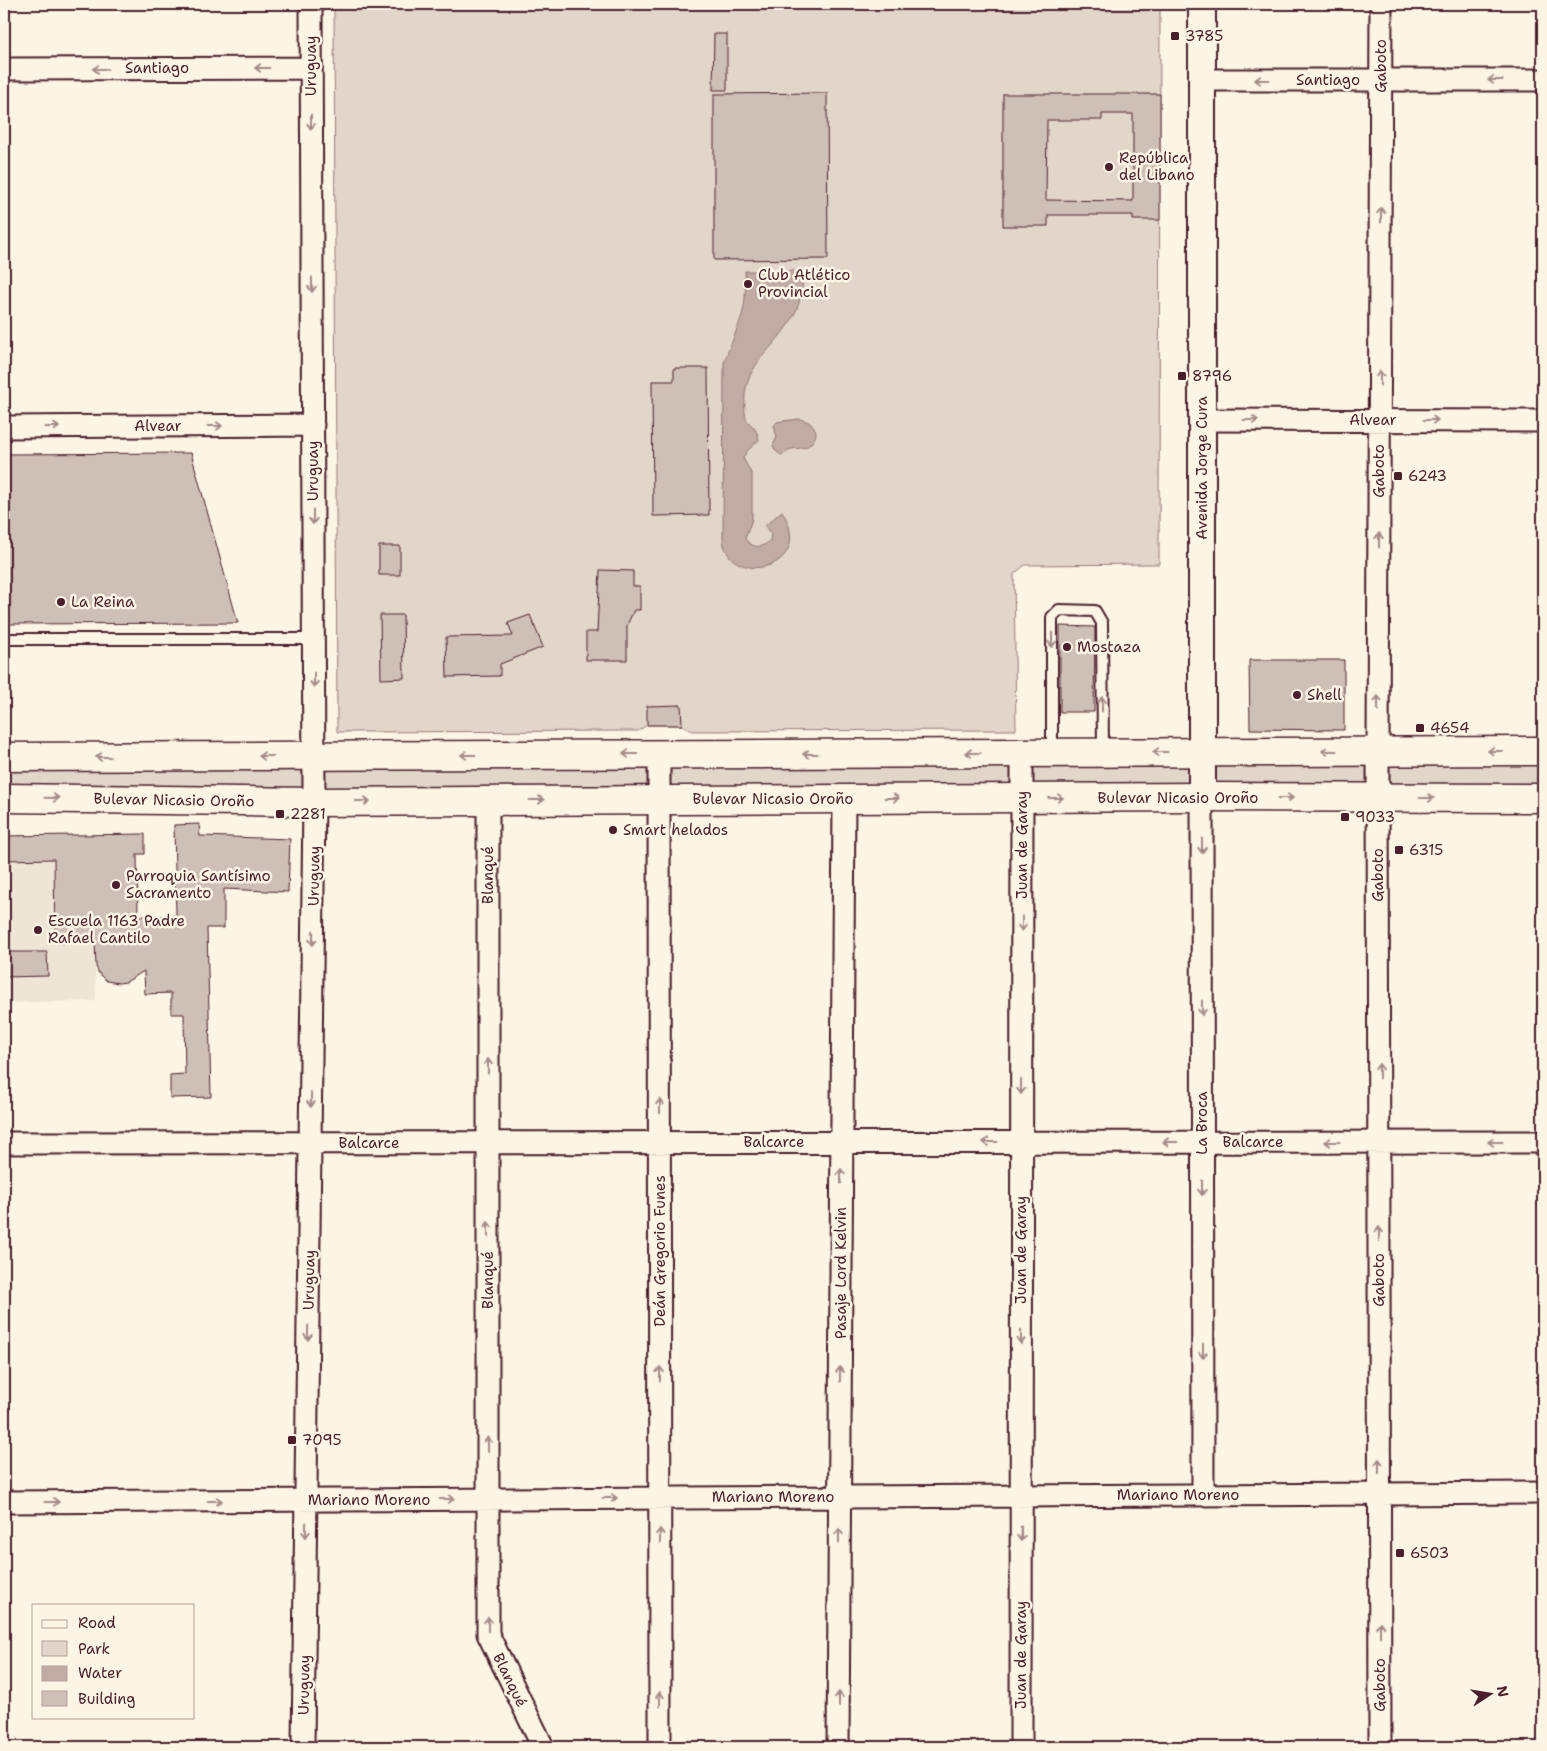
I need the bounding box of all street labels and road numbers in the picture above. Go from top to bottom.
street label: Uruguay [301,36,321,96]
street label: Gaboto [1371,39,1391,93]
street label: Santiago [125,58,189,78]
street label: Santiago [1296,70,1360,90]
street label: Avenida Jorge Cura [1192,396,1212,540]
street label: Alvear [1349,410,1397,430]
street label: Alvear [134,416,182,436]
street label: Uruguay [303,441,323,501]
street label: Gaboto [1369,444,1389,498]
street label: Bulevar Nicasio Oroño [1098,788,1258,808]
street label: Bulevar Nicasio Oroño [93,789,255,811]
street label: Bulevar Nicasio Oroño [693,789,853,809]
street label: Juan de Garay [1012,791,1032,899]
street label: Uruguay [303,846,325,906]
street label: Blanqué [478,846,498,904]
street label: Gaboto [1368,848,1388,902]
street label: La Broca [1192,1091,1212,1155]
street label: Balcarce [744,1132,804,1152]
street label: Balcarce [1223,1132,1283,1152]
street label: Balcarce [339,1133,399,1153]
street label: Deán Gregorio Funes [650,1175,670,1327]
street label: Juan de Garay [1011,1196,1031,1304]
street label: Pasaje Lord Kelvin [831,1207,851,1339]
street label: Uruguay [298,1250,320,1310]
street label: Blanqué [478,1251,498,1309]
street label: Gaboto [1369,1253,1389,1307]
street label: Mariano Moreno [1117,1485,1239,1505]
street label: Mariano Moreno [712,1487,834,1507]
street label: Mariano Moreno [308,1490,430,1510]
street label: Juan de Garay [1011,1601,1031,1709]
street label: Blanqué [488,1650,532,1710]
street label: Uruguay [293,1655,315,1715]
street label: Gaboto [1370,1658,1390,1712]

